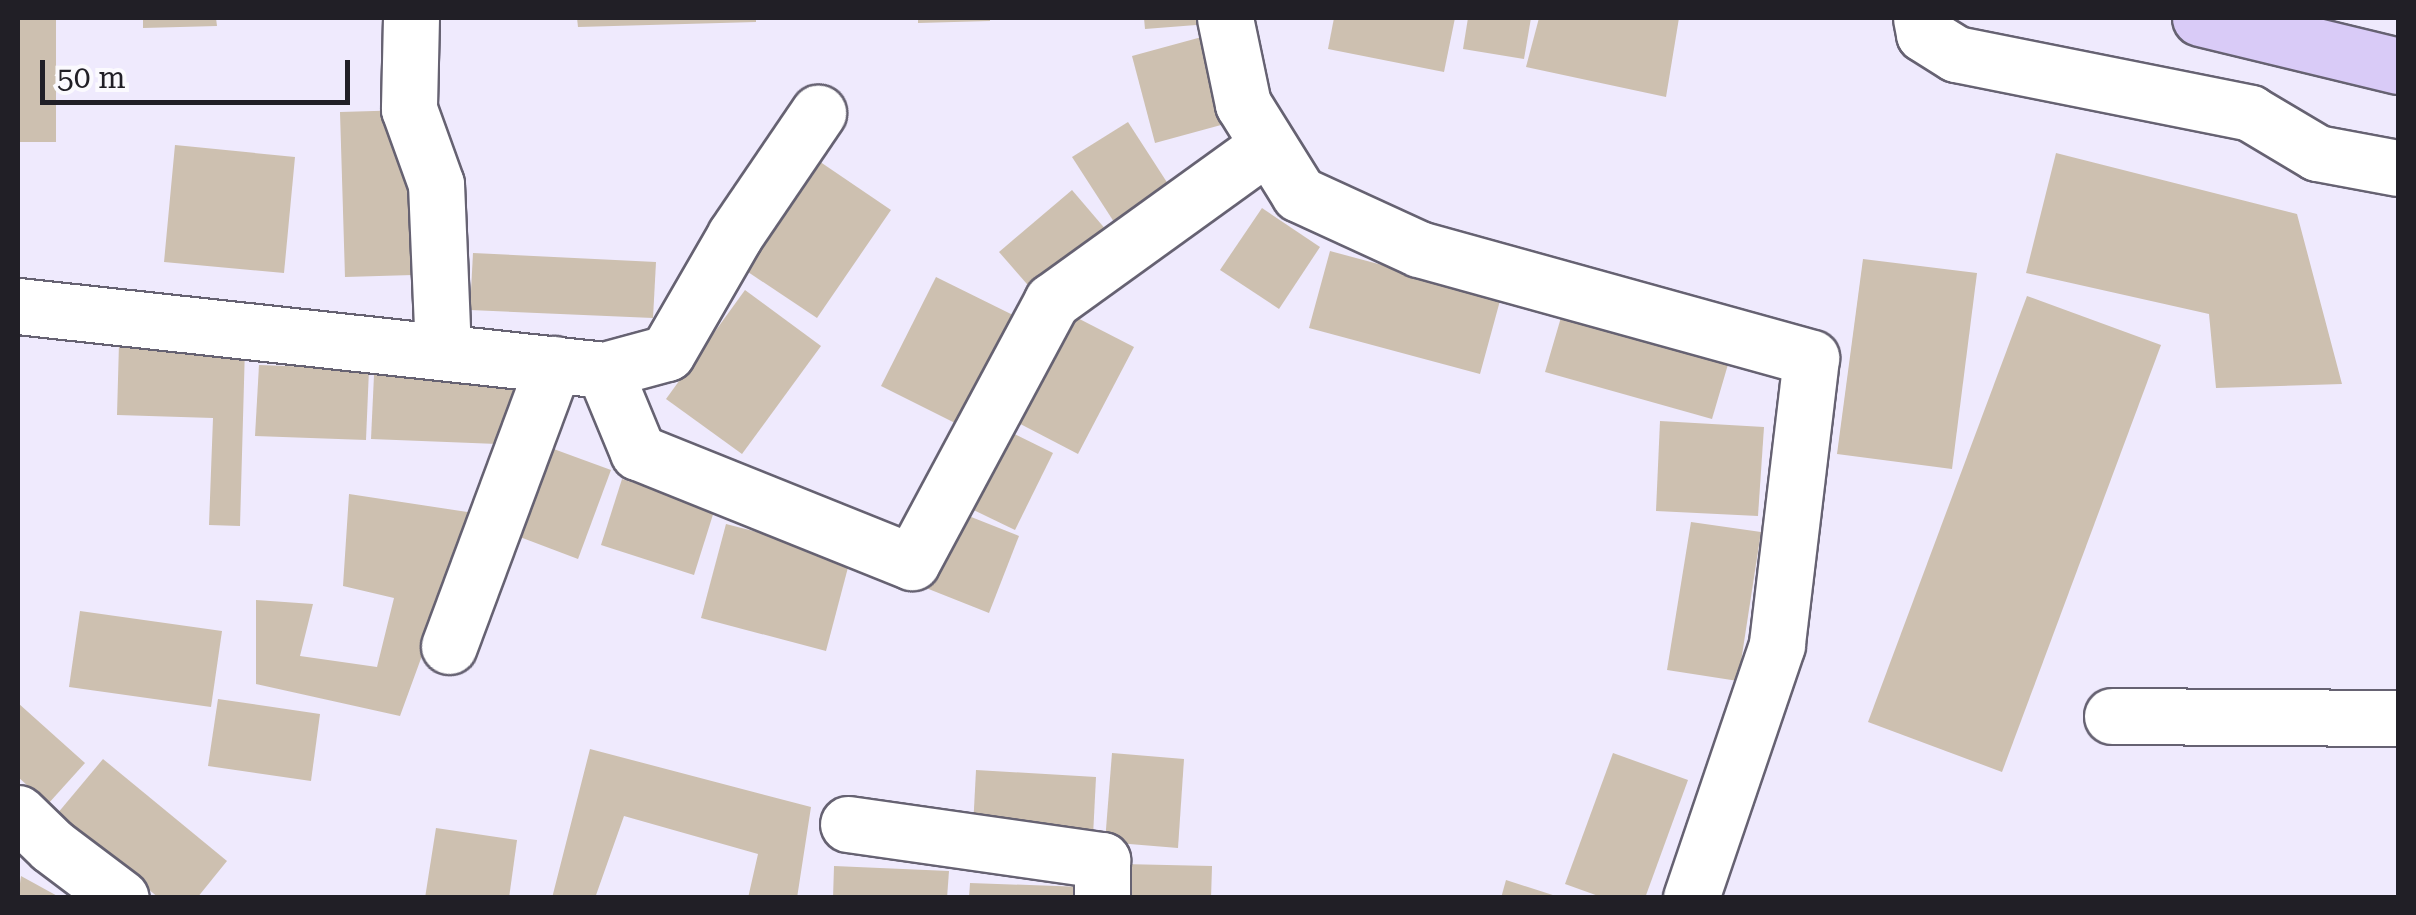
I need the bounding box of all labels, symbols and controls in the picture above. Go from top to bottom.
scale bar [45,40,355,102]
text: 50 m [57,60,126,95]

